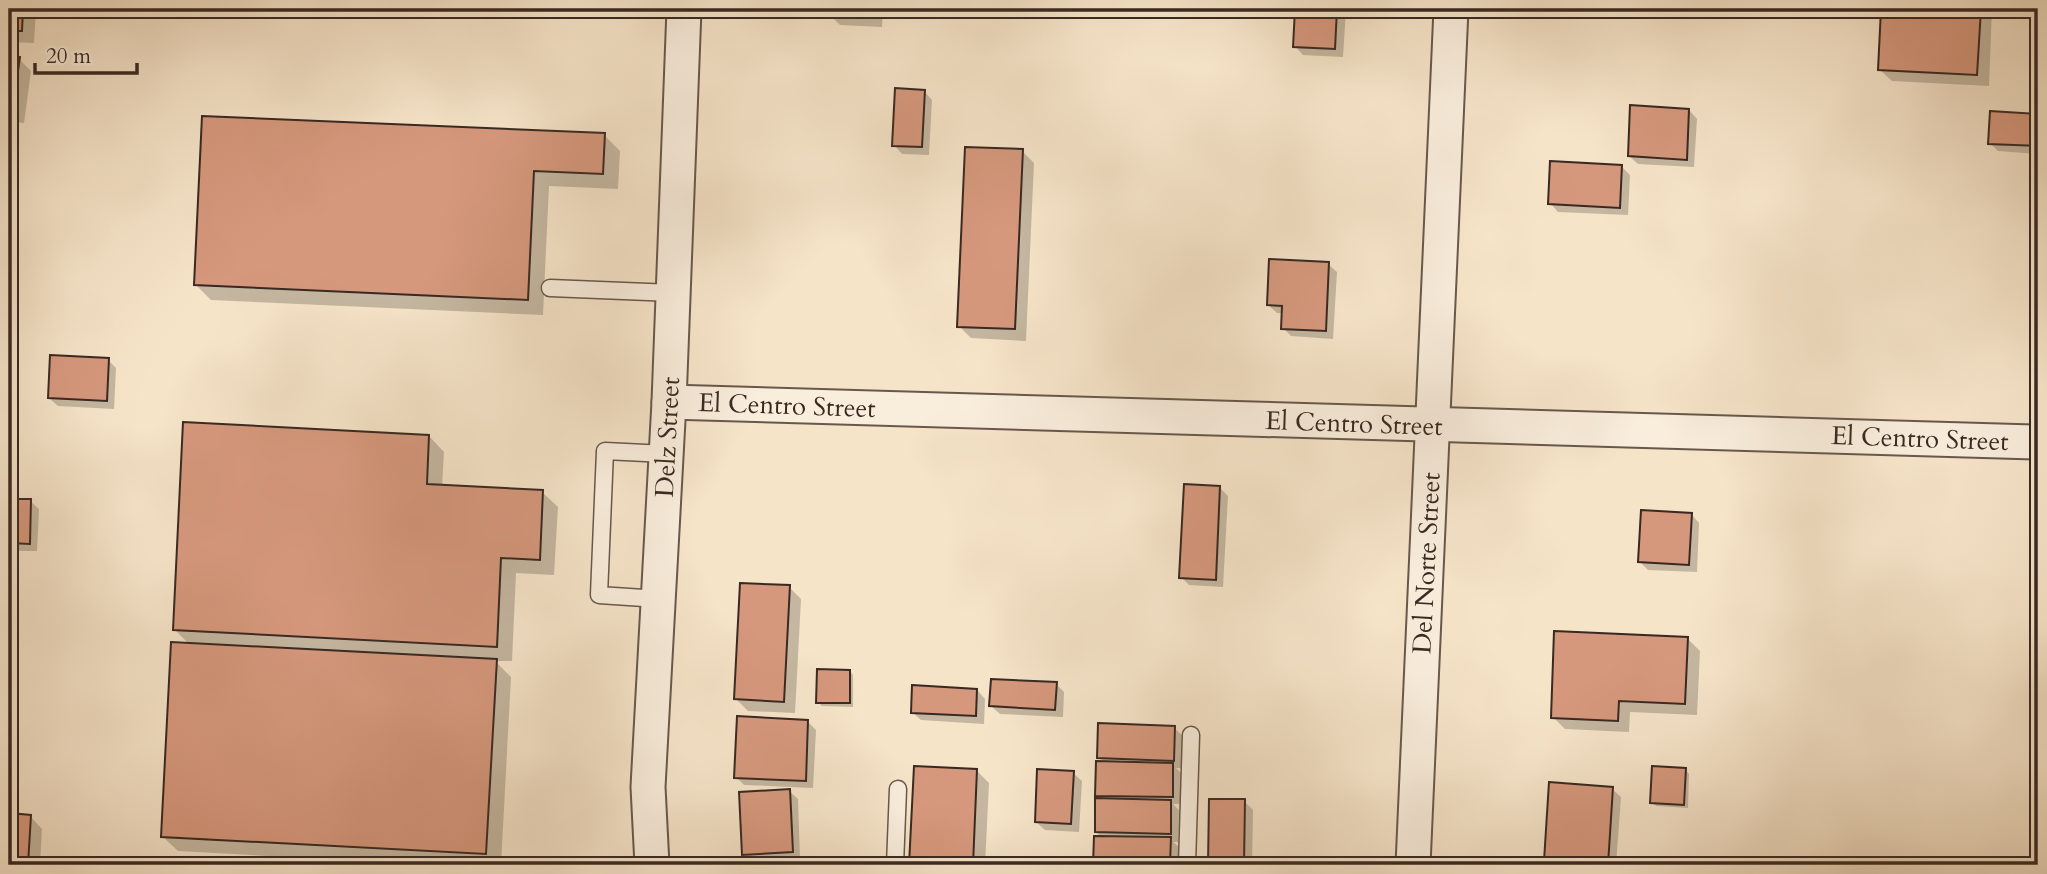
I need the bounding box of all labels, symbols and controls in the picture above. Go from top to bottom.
scale bar [35,32,136,76]
text: 20 m [46,42,91,71]
street label: Delz Street [647,376,688,498]
street label: El Centro Street [698,385,876,426]
street label: El Centro Street [1265,403,1443,444]
street label: El Centro Street [1831,418,2009,459]
street label: Del Norte Street [1404,471,1449,655]

